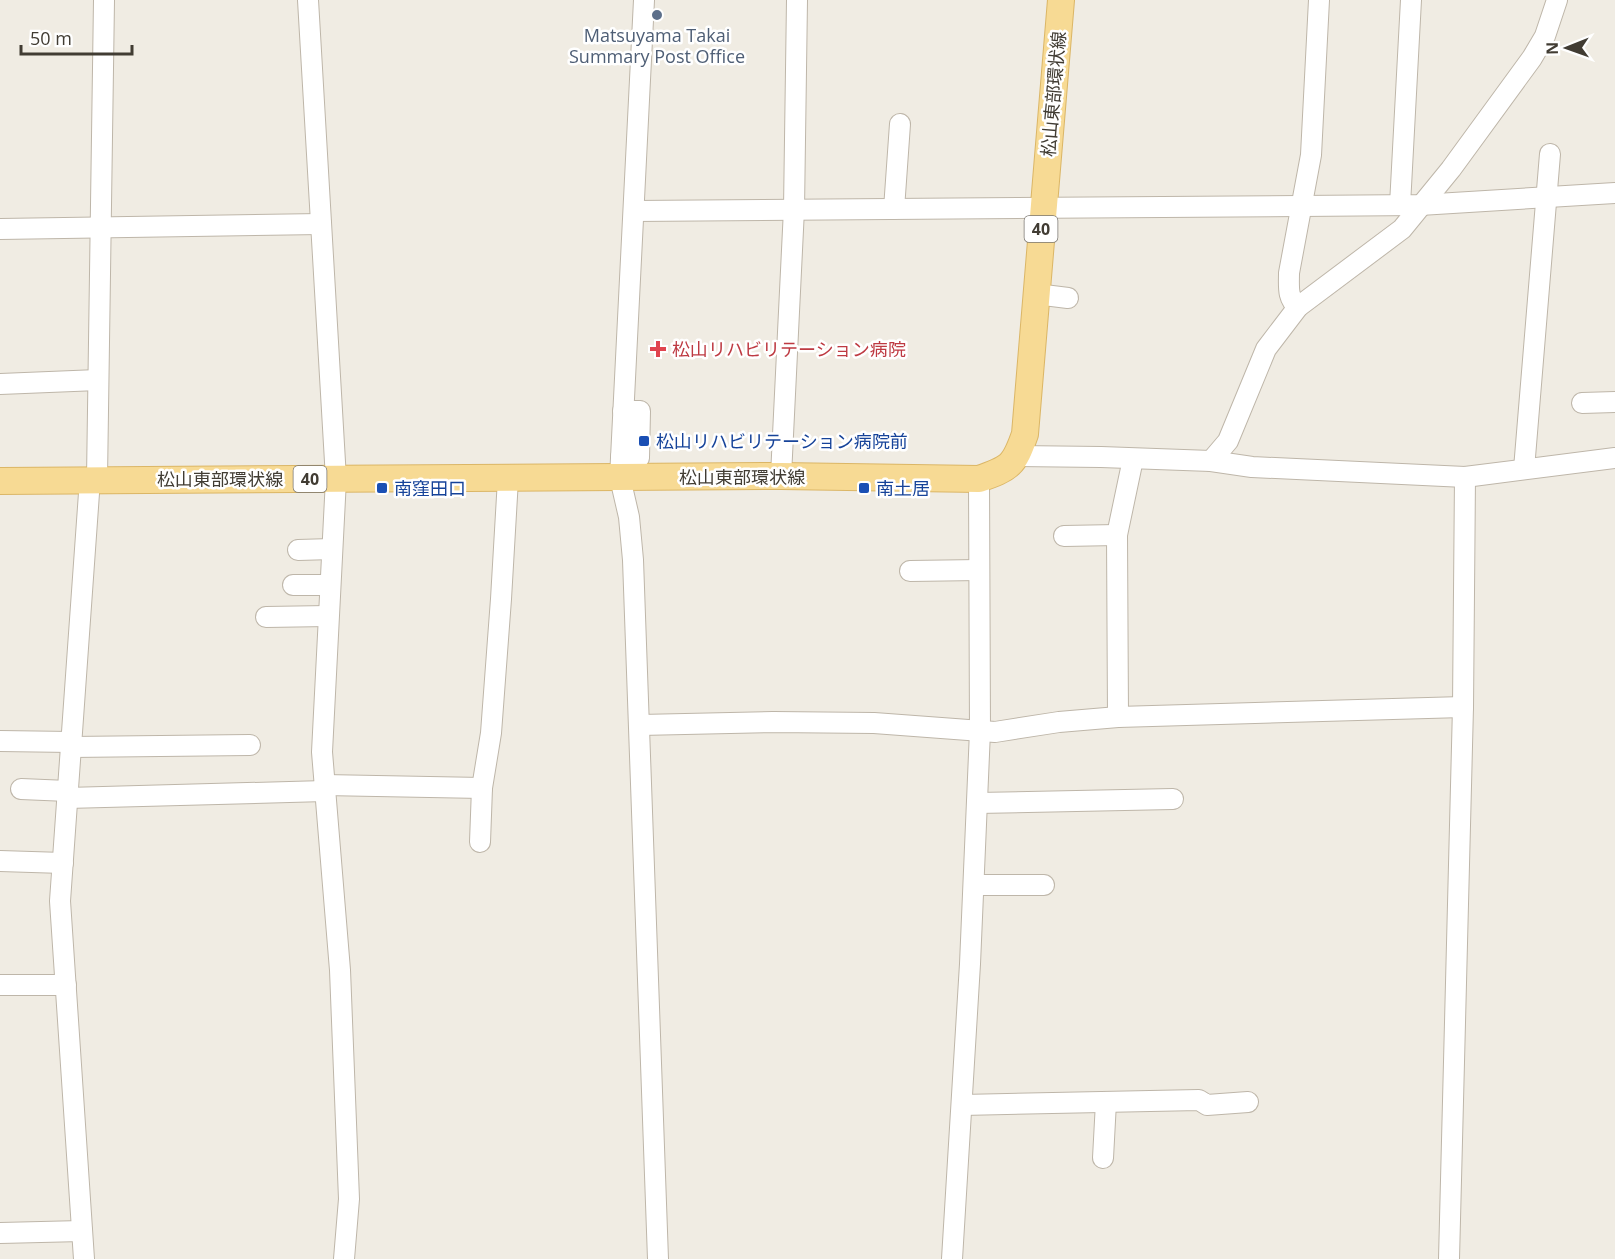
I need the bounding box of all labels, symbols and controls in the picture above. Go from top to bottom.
marker: Matsuyama Takai Summary Post Office [650,8,664,22]
scale bar [21,18,132,56]
north arrow [1537,18,1597,78]
place label: Matsuyama Takai Summary Post Office [569,23,745,68]
text: 50 m [30,26,72,50]
street label: 松山東部環状線 [1036,30,1070,158]
text: N [1541,42,1563,55]
road number: 40 [1024,216,1058,242]
place label: 松山リハビリテーション病院 [672,337,906,361]
marker: 松山リハビリテーション病院 [649,340,667,358]
place label: 松山リハビリテーション病院前 [656,429,908,453]
marker: 松山リハビリテーション病院前 [637,434,651,448]
street label: 松山東部環状線 [679,465,805,489]
road number: 40 [294,466,326,492]
street label: 松山東部環状線 [157,467,283,491]
place label: 南窪田口 [394,476,466,500]
place label: 南土居 [876,476,930,500]
marker: 南窪田口 [375,481,389,495]
marker: 南土居 [857,481,871,495]

